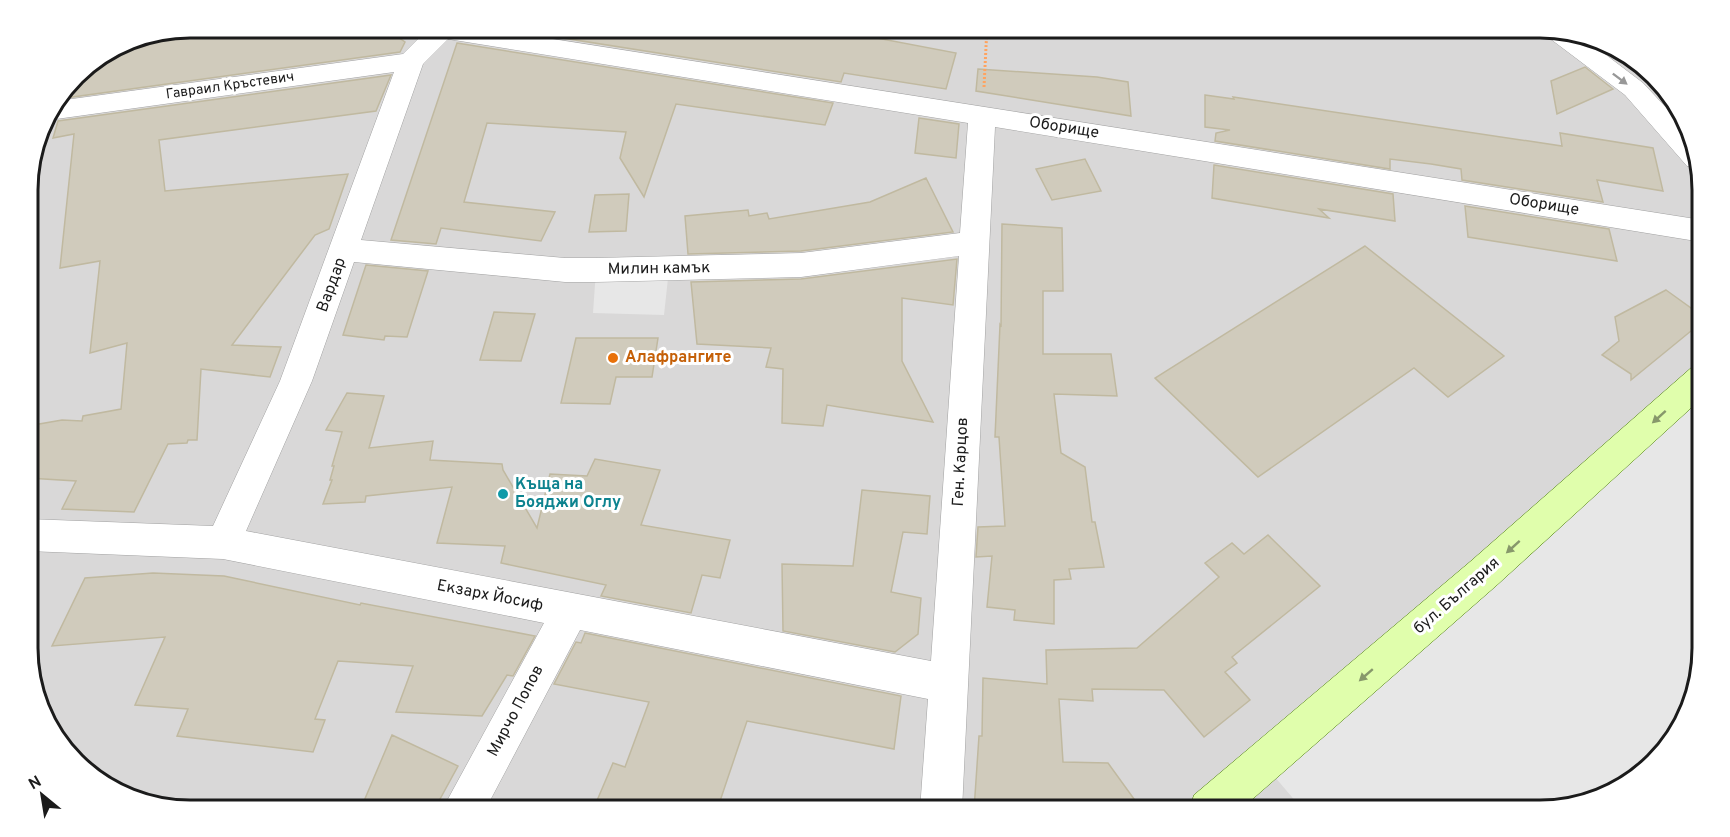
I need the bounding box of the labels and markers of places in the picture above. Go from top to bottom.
place label: Алафрангите [625,348,731,368]
marker: Алафрангите [606,351,620,365]
place label: Къща на Бояджи Оглу [515,475,621,513]
marker: Къща на Бояджи Оглу [496,487,510,501]

